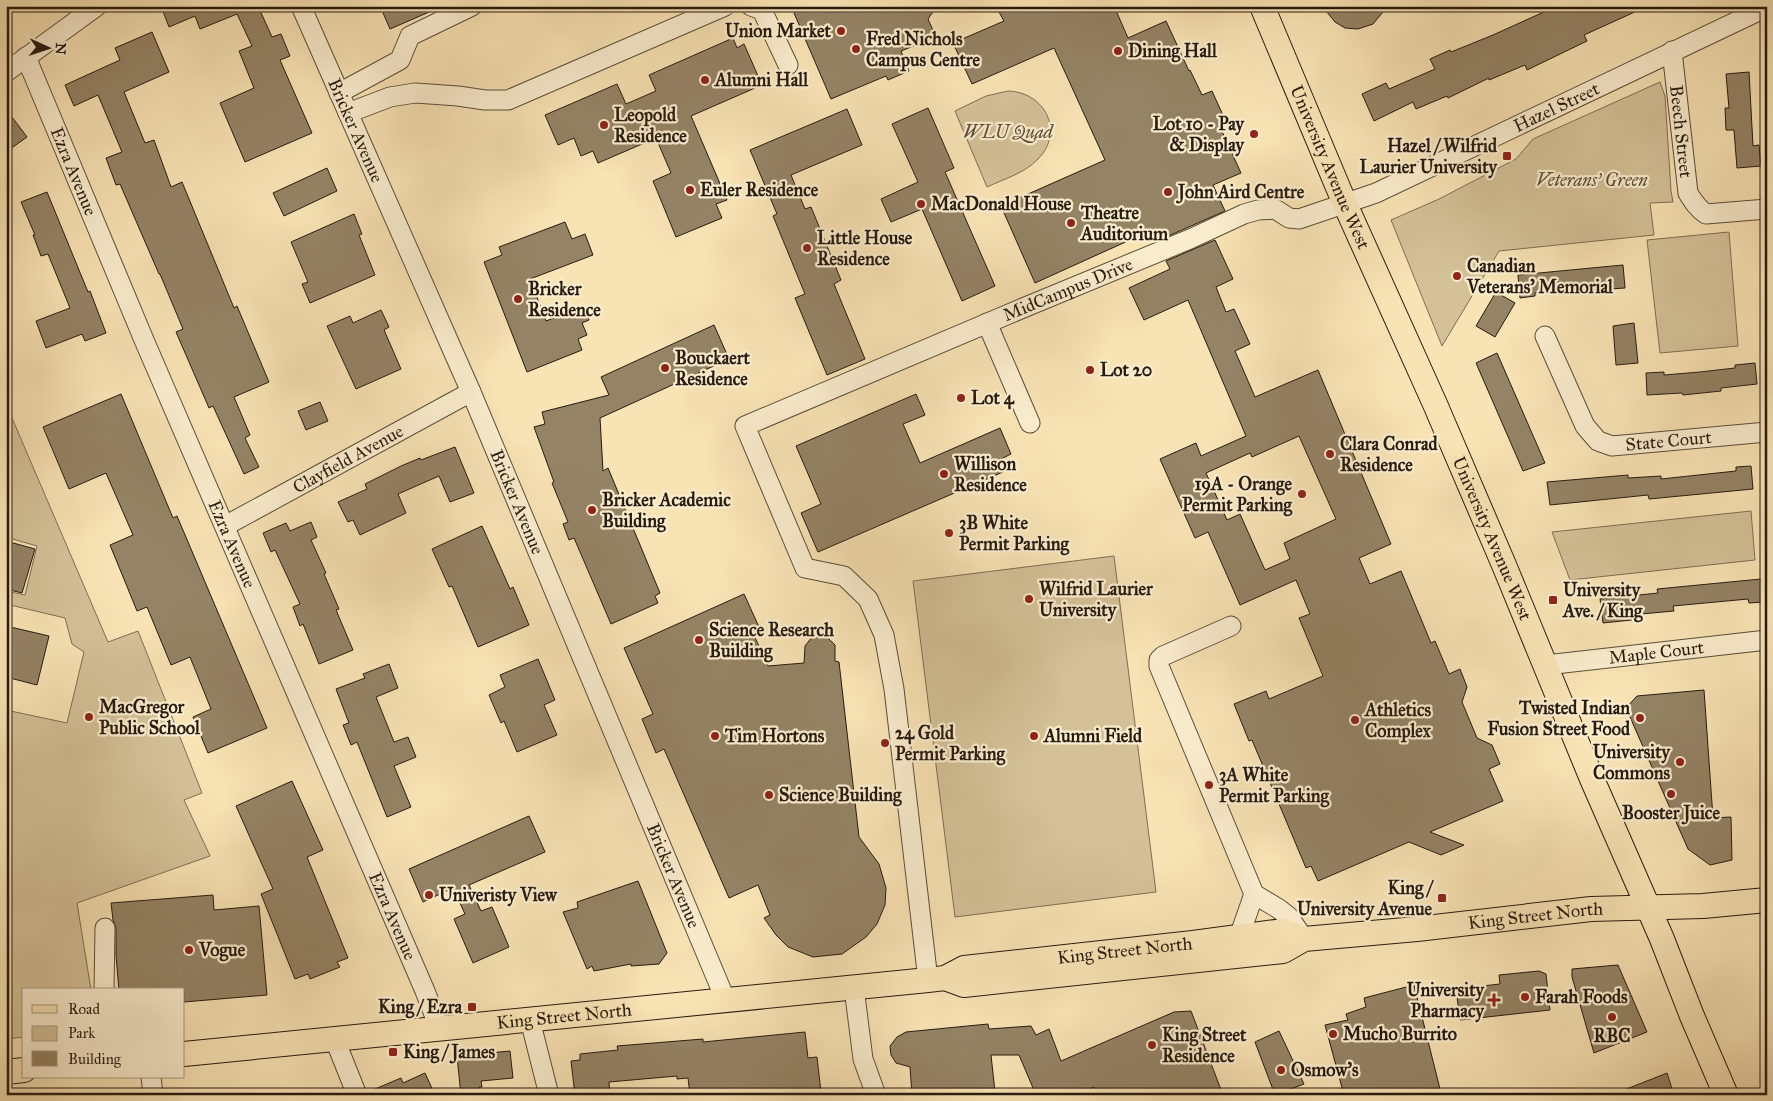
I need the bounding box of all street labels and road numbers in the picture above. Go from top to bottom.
street label: Bricker Avenue [323,75,388,186]
street label: Hazel Street [1510,77,1603,137]
street label: University Avenue West [1286,82,1375,253]
street label: Beech Street [1665,84,1697,180]
street label: Ezra Avenue [46,124,102,219]
street label: MidCampus Drive [1000,253,1136,326]
street label: Clayfield Avenue [289,420,407,498]
street label: State Court [1625,426,1713,456]
street label: Bricker Avenue [485,446,549,558]
street label: University Avenue West [1448,453,1537,624]
street label: Ezra Avenue [203,497,261,591]
street label: Maple Court [1608,636,1706,669]
street label: Bricker Avenue [642,820,705,931]
street label: Ezra Avenue [364,869,421,963]
street label: King Street North [1467,898,1603,934]
street label: King Street North [1056,932,1193,969]
street label: King Street North [496,999,633,1034]

